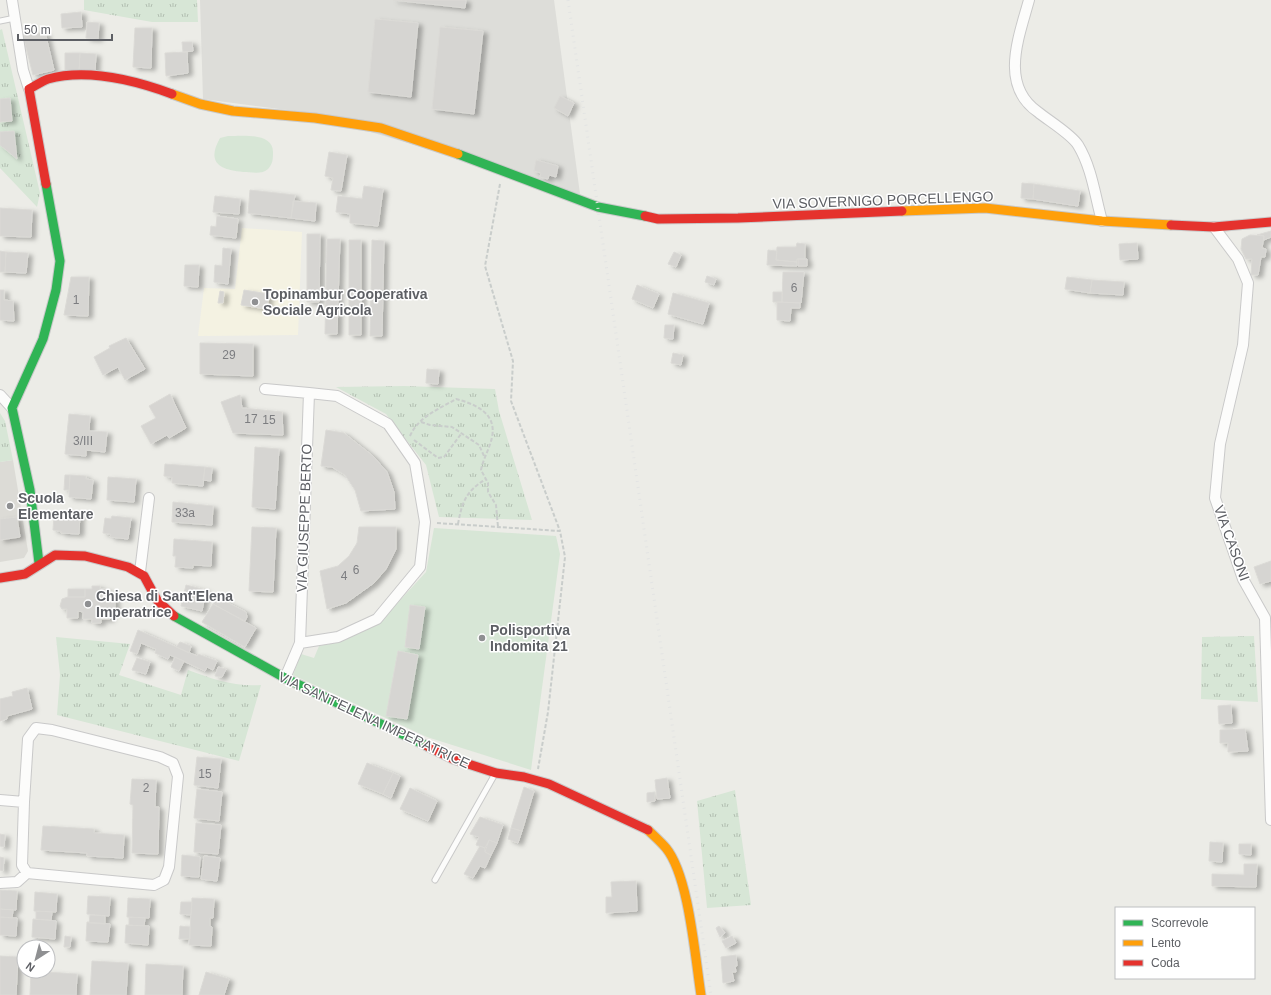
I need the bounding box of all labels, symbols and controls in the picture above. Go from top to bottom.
scale bar [18,16,112,42]
text: 50 m [24,23,51,37]
street label: VIA SOVERNIGO PORCELLENGO [772,188,994,212]
house number: 6 [791,281,798,295]
place label: Topinambur Cooperativa Sociale Agricola [263,286,428,318]
house number: 1 [73,293,80,307]
marker: Topinambur Cooperativa Sociale Agricola [250,297,260,307]
house number: 29 [222,348,236,362]
house number: 17 [244,412,258,426]
house number: 15 [262,413,276,427]
house number: 3/III [73,434,93,448]
street label: VIA GIUSEPPE BERTO [293,443,315,593]
place label: Scuola Elementare [18,490,94,522]
marker: Scuola Elementare [5,501,15,511]
street label: VIA CASONI [1211,503,1253,583]
house number: 33a [175,506,195,520]
house number: 6 [353,563,360,577]
house number: 4 [341,569,348,583]
place label: Chiesa di Sant'Elena Imperatrice [96,588,233,620]
marker: Chiesa di Sant'Elena Imperatrice [83,599,93,609]
place label: Polisportiva Indomita 21 [490,622,570,654]
marker: Polisportiva Indomita 21 [477,633,487,643]
street label: VIA SANT'ELENA IMPERATRICE [276,669,472,771]
house number: 15 [198,767,212,781]
house number: 2 [143,781,150,795]
legend [1115,907,1255,979]
text: Scorrevole [1151,916,1209,930]
text: Lento [1151,936,1181,950]
north arrow [16,939,56,979]
text: Coda [1151,956,1180,970]
text: N [23,960,37,974]

